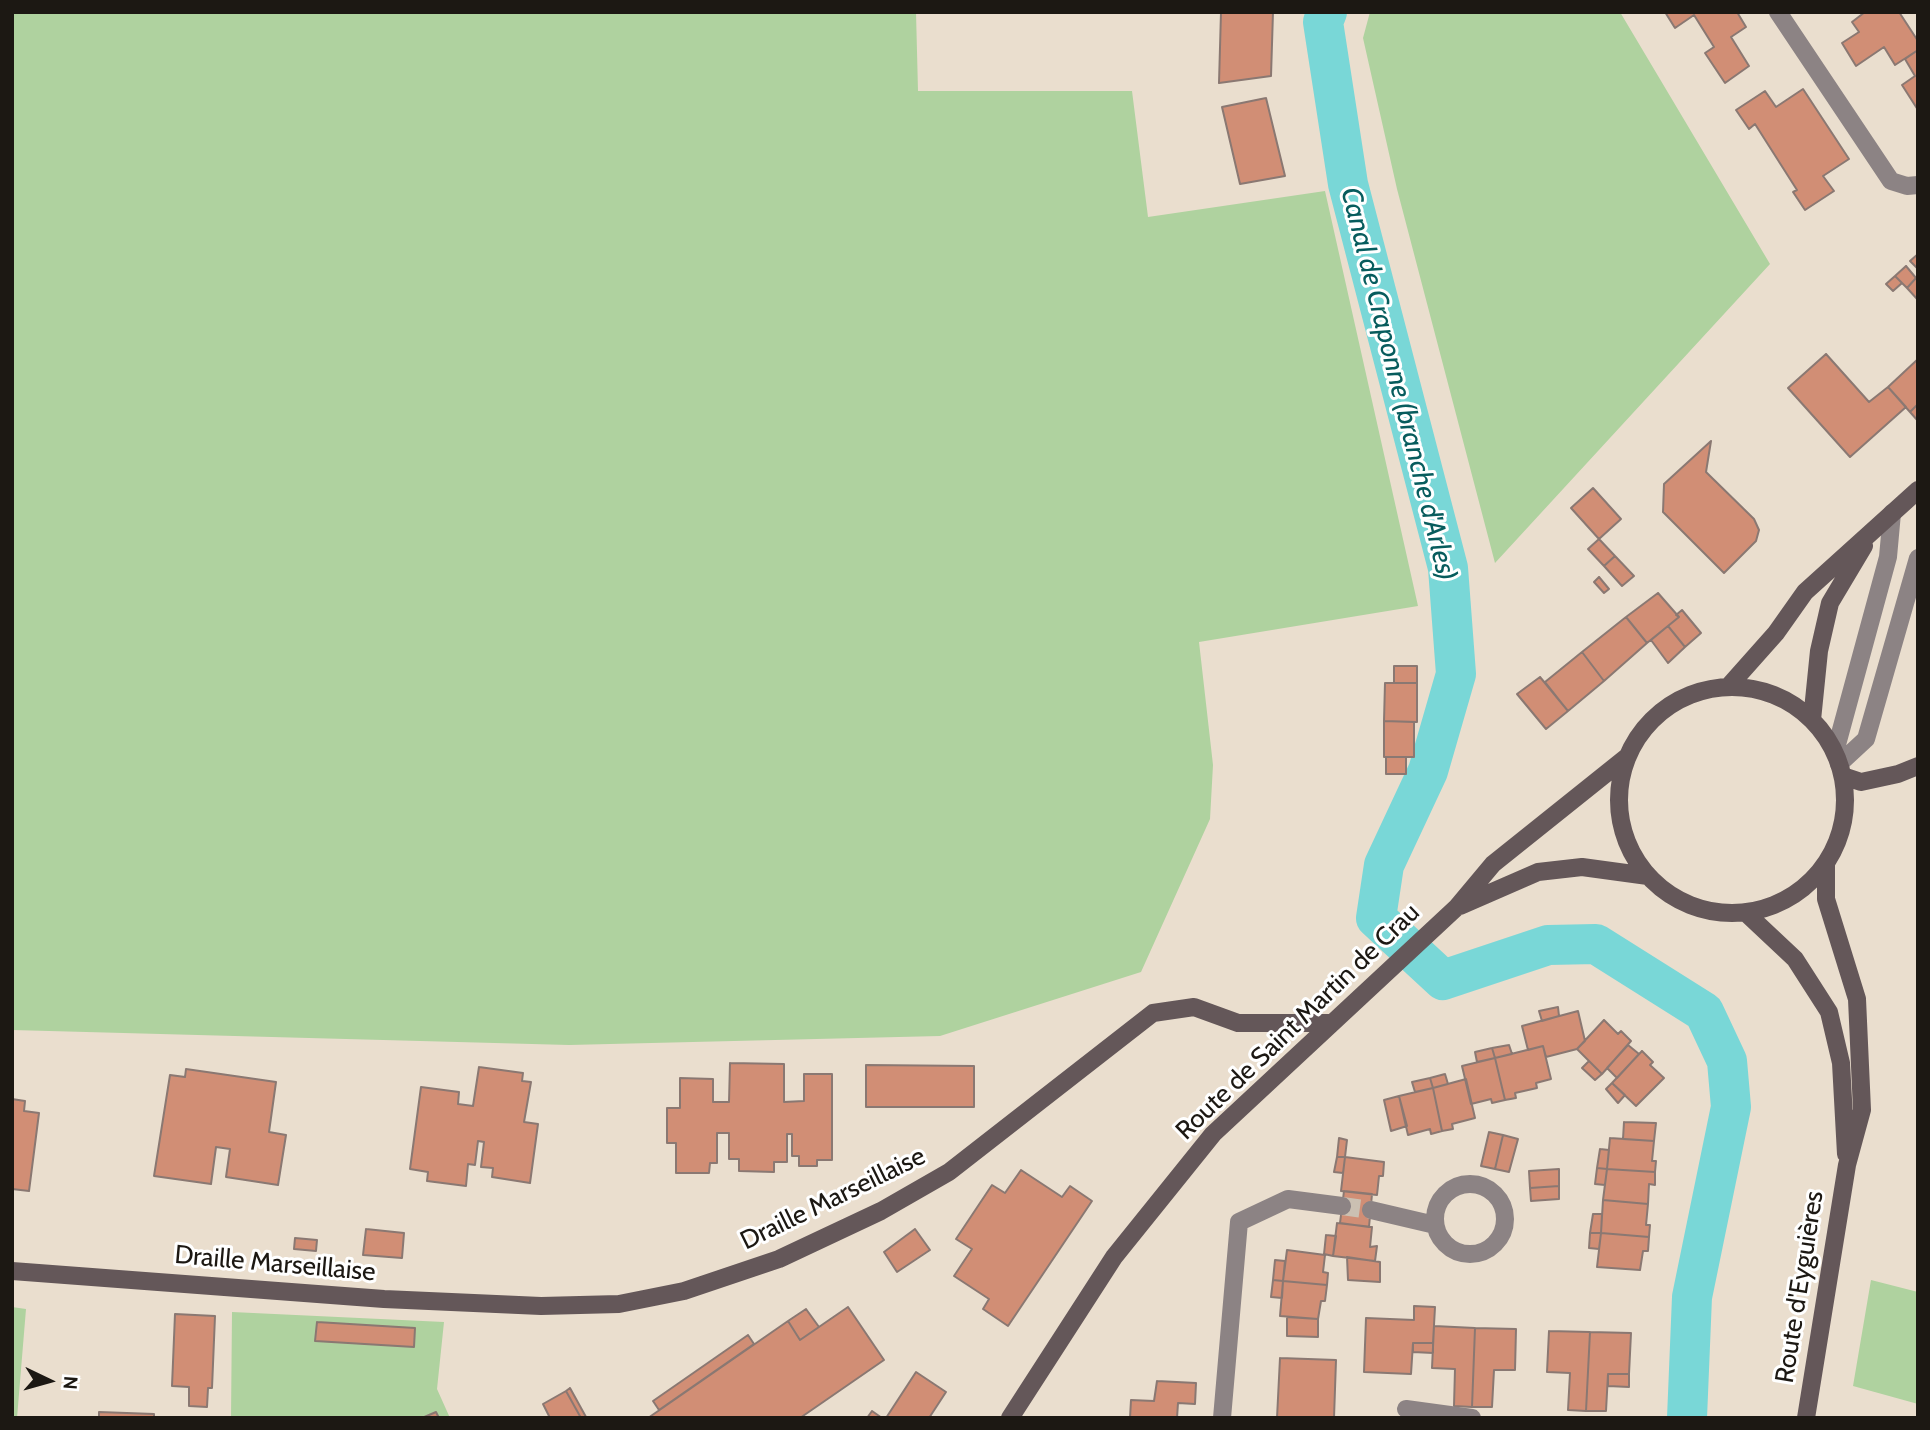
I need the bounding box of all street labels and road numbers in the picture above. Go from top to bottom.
street label: Route de Saint Martin de Crau [1170,897,1426,1147]
street label: Draille Marseillaise [736,1141,930,1257]
street label: Route d'Eyguières [1769,1189,1831,1385]
street label: Draille Marseillaise [173,1240,377,1288]

